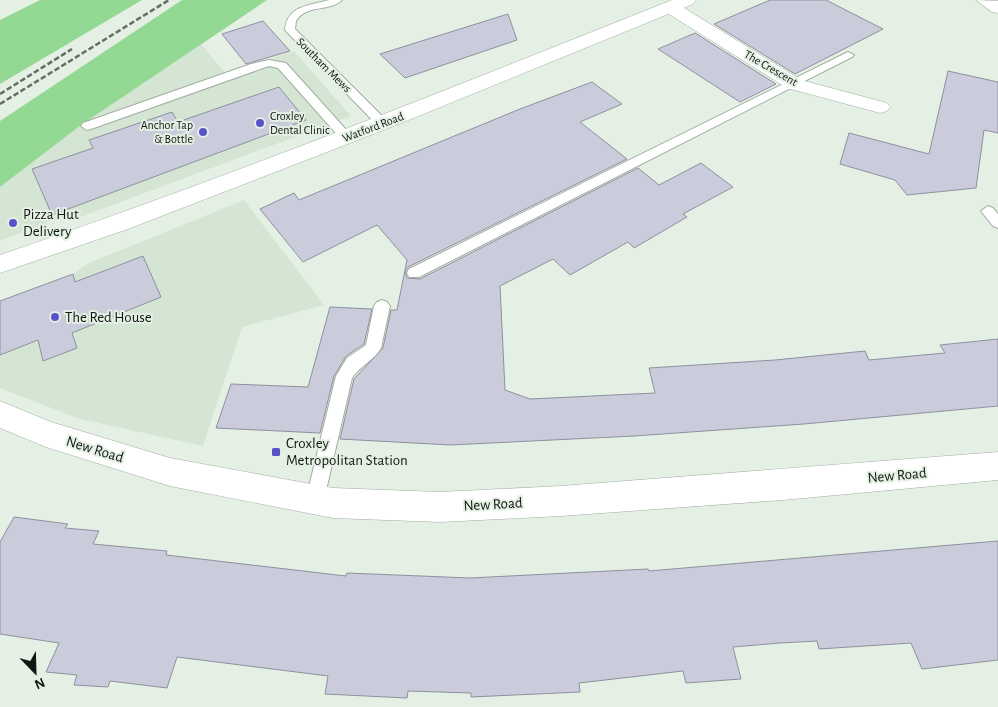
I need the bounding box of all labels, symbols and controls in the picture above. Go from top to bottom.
street label: Southam Mews [294,35,354,95]
street label: The Crescent [742,48,800,88]
place label: Croxley Dental Clinic [270,110,330,136]
street label: Watford Road [341,110,405,144]
marker: Croxley Dental Clinic [254,117,266,129]
place label: Anchor Tap & Bottle [141,119,193,145]
marker: Anchor Tap & Bottle [197,126,209,138]
place label: Pizza Hut Delivery [23,207,79,239]
marker: Pizza Hut Delivery [7,217,19,229]
place label: The Red House [65,310,152,325]
marker: The Red House [49,311,61,323]
street label: New Road [64,434,126,465]
place label: Croxley Metropolitan Station [286,436,408,468]
marker: Croxley Metropolitan Station [270,446,282,458]
street label: New Road [867,465,927,486]
street label: New Road [463,495,523,514]
north arrow [10,647,60,697]
text: N [32,675,47,691]

